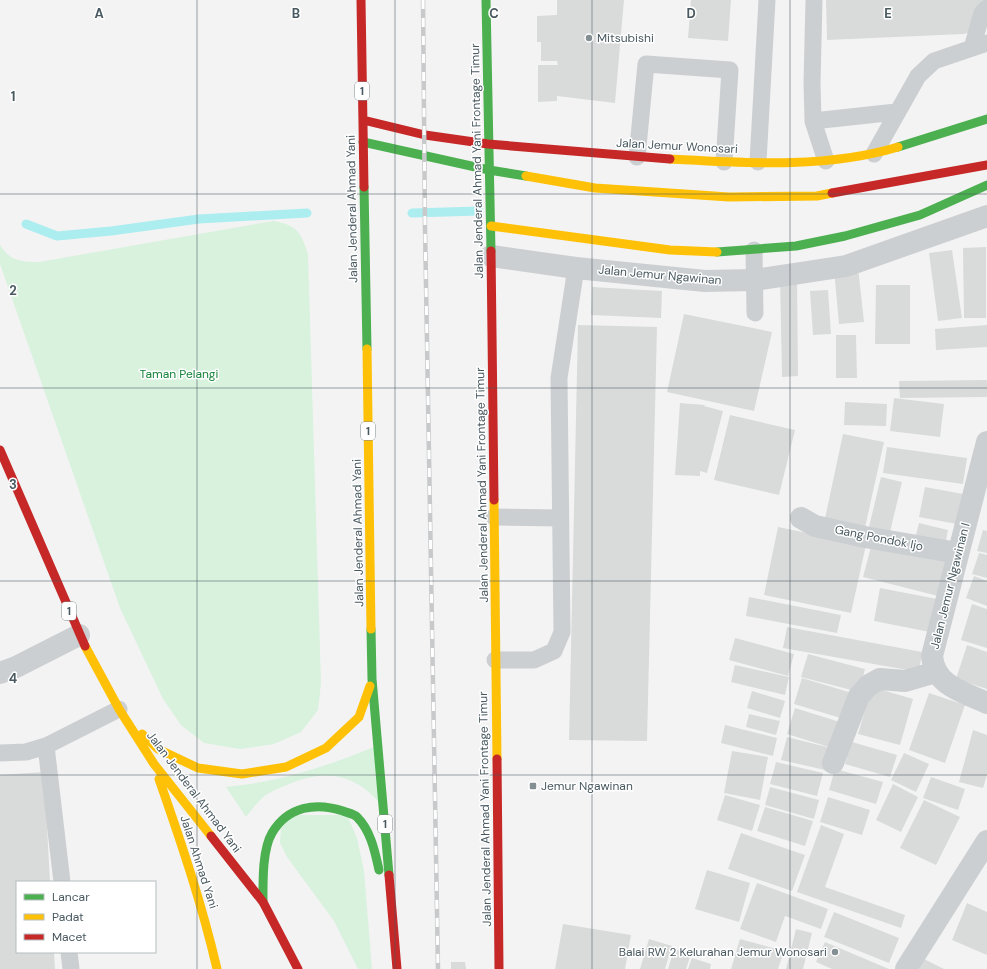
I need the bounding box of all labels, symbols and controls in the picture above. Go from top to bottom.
text: A [94,5,104,22]
text: B [292,5,300,22]
text: C [489,5,499,22]
text: D [686,5,696,22]
text: E [884,5,892,22]
place label: Mitsubishi [597,30,654,46]
marker: Mitsubishi [584,33,594,43]
street label: Jalan Jenderal Ahmad Yani Frontage Timur [467,43,487,279]
road number: 1 [355,82,369,100]
text: 1 [11,88,15,105]
street label: Jalan Jenderal Ahmad Yani [343,135,361,283]
street label: Jalan Jemur Wonosari [616,135,738,157]
street label: Jalan Jemur Ngawinan [598,262,722,288]
text: 2 [9,282,17,299]
park label: Taman Pelangi [140,366,218,382]
street label: Jalan Jenderal Ahmad Yani Frontage Timur [472,367,492,603]
road number: 1 [361,422,375,440]
street label: Jalan Jenderal Ahmad Yani [349,459,367,607]
text: 3 [9,476,17,493]
street label: Jalan Jemur Ngawinan I [927,521,973,651]
street label: Gang Pondok Ijo [833,522,925,554]
road number: 1 [62,602,76,620]
text: 4 [9,670,17,687]
street label: Jalan Jenderal Ahmad Yani Frontage Timur [475,691,495,927]
street label: Jalan Jenderal Ahmad Yani [143,728,245,856]
place label: Jemur Ngawinan [541,778,633,794]
marker: Jemur Ngawinan [528,781,538,791]
street label: Jalan Ahmad Yani [176,813,222,911]
road number: 1 [378,815,392,833]
legend [16,881,156,953]
text: Lancar [52,889,90,905]
text: Padat [52,909,84,925]
text: Macet [52,929,87,945]
place label: Balai RW 2 Kelurahan Jemur Wonosari [619,944,827,960]
marker: Balai RW 2 Kelurahan Jemur Wonosari [830,947,840,957]

